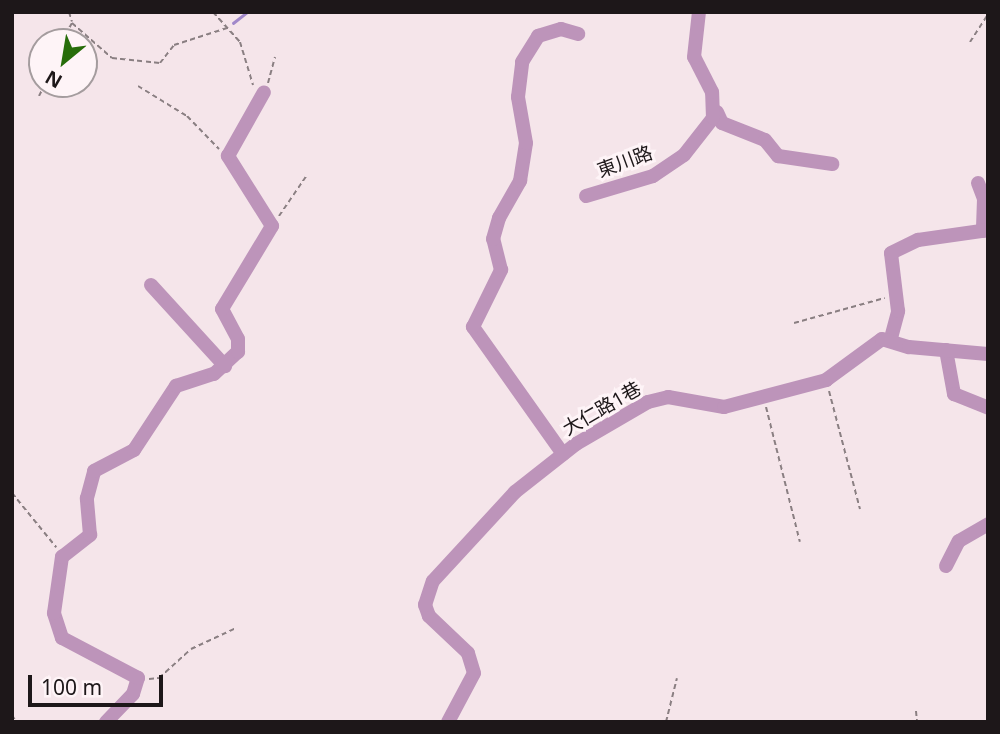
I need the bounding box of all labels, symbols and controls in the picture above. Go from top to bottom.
north arrow [28,28,98,98]
text: N [40,64,67,95]
street label: 東川路 [594,142,656,182]
street label: 大仁路1巷 [559,377,645,441]
scale bar [32,660,166,704]
text: 100 m [41,673,102,701]

